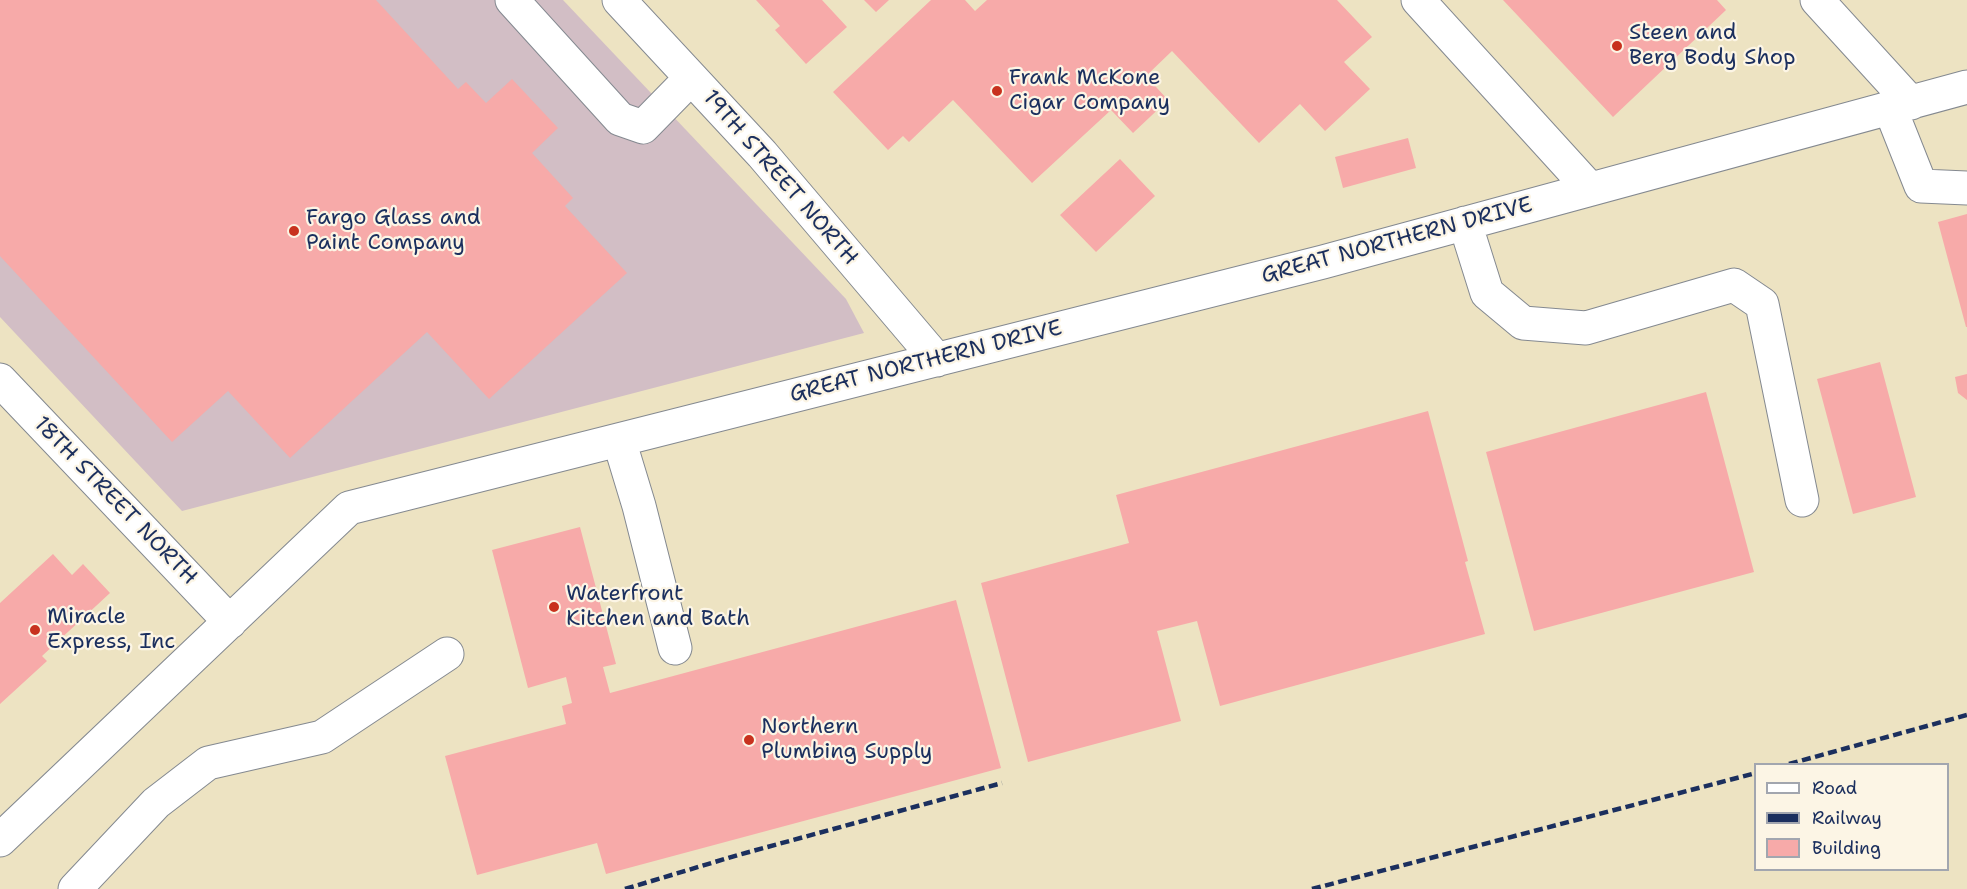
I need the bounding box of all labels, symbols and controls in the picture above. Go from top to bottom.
place label: Steen and Berg Body Shop [1629,20,1796,72]
marker: Steen and Berg Body Shop [1610,39,1624,53]
place label: Frank McKone Cigar Company [1009,65,1170,116]
marker: Frank McKone Cigar Company [990,84,1004,98]
street label: 19TH STREET NORTH [697,85,863,271]
street label: GREAT NORTHERN DRIVE [1258,192,1536,290]
place label: Fargo Glass and Paint Company [306,205,481,256]
marker: Fargo Glass and Paint Company [287,224,301,238]
street label: GREAT NORTHERN DRIVE [787,315,1065,409]
street label: 18TH STREET NORTH [28,411,202,591]
place label: Waterfront Kitchen and Bath [566,581,750,632]
marker: Waterfront Kitchen and Bath [547,600,561,614]
place label: Miracle Express, Inc [47,604,175,656]
marker: Miracle Express, Inc [28,623,42,637]
place label: Northern Plumbing Supply [761,714,932,766]
marker: Northern Plumbing Supply [742,733,756,747]
legend [1754,763,1949,871]
text: Road [1812,776,1857,800]
text: Railway [1812,806,1882,830]
text: Building [1812,836,1881,860]

